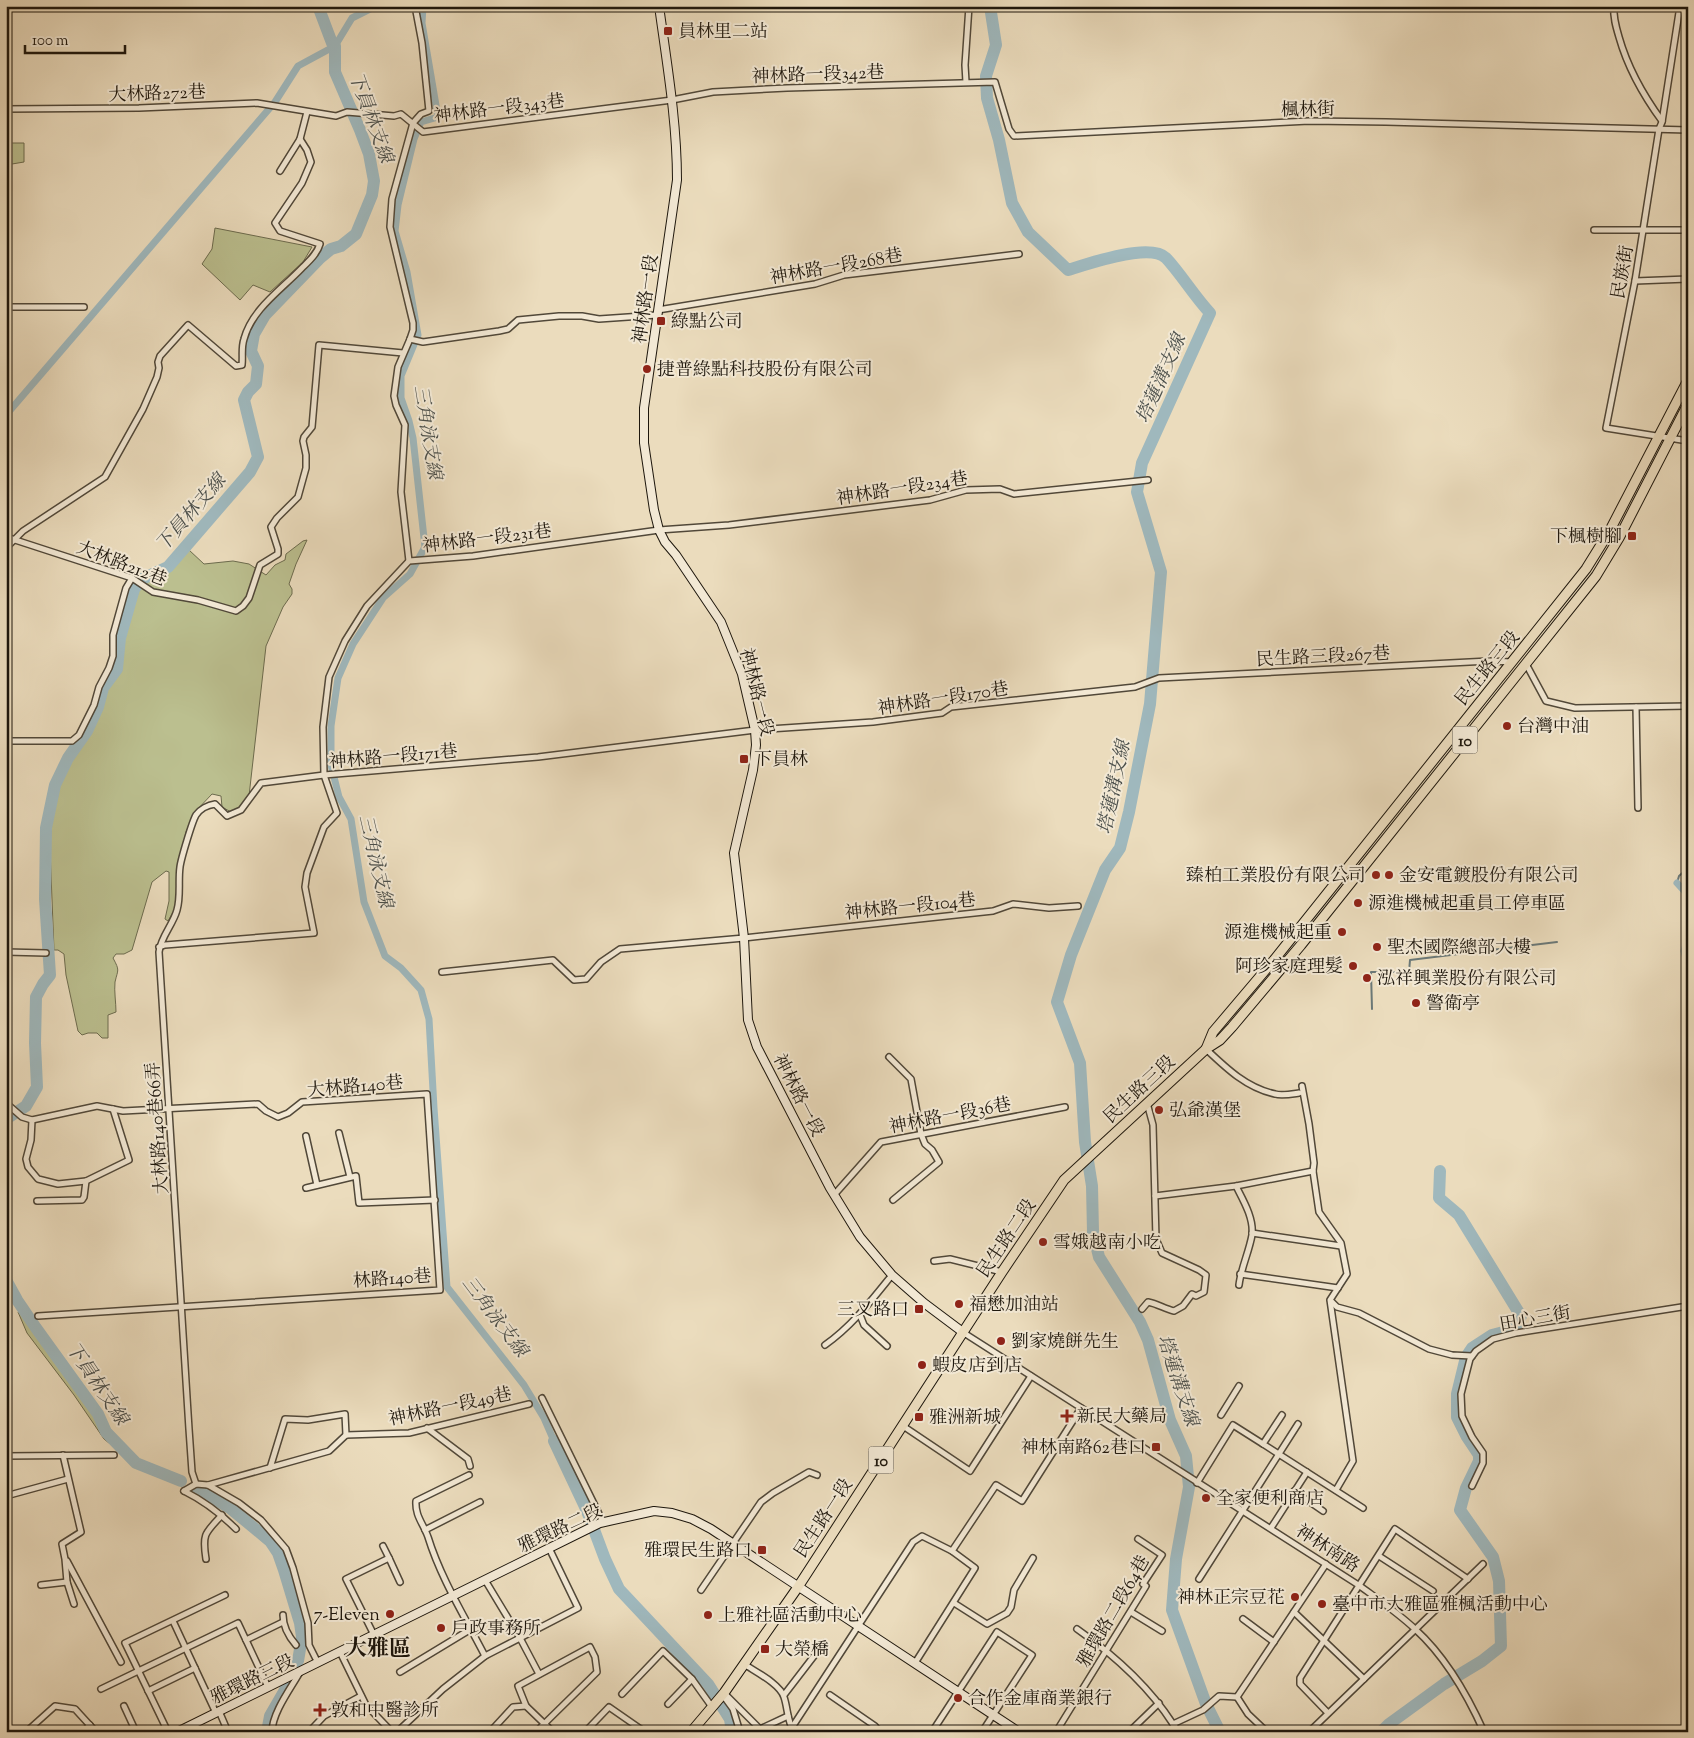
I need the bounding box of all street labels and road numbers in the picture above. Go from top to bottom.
street label: 神林路一段342巷 [751,61,885,91]
street label: 大林路272巷 [108,80,206,110]
street label: 神林路一段343巷 [432,89,566,131]
street label: 楓林街 [1281,98,1335,124]
street label: 神林路一段268巷 [768,244,905,292]
street label: 民族街 [1606,244,1641,301]
street label: 神林路一段 [628,253,666,346]
street label: 神林路一段234巷 [835,467,970,513]
street label: 神林路一段231巷 [421,519,553,561]
street label: 大林路212巷 [72,536,170,594]
street label: 民生路三段 [1450,626,1527,712]
street label: 民生路三段267巷 [1255,641,1391,674]
street label: 神林路一段 [732,646,779,739]
street label: 神林路一段170巷 [876,677,1011,723]
road number: 10 [1452,726,1478,754]
street label: 神林路一段171巷 [328,739,459,777]
street label: 神林路一段104巷 [843,888,977,928]
street label: 神林路一段 [765,1050,829,1142]
street label: 民生路三段 [1099,1050,1182,1131]
street label: 大林路140巷66弄 [141,1061,177,1195]
street label: 大林路140巷 [306,1071,404,1105]
street label: 神林路一段36巷 [887,1092,1014,1142]
street label: 民生路二段 [972,1195,1044,1284]
street label: 林路140巷 [352,1264,432,1296]
street label: 田心三街 [1498,1301,1573,1339]
street label: 神林路一段49巷 [386,1382,515,1434]
road number: 10 [868,1446,894,1474]
street label: 民生路一段 [789,1474,860,1564]
street label: 雅環路二段 [515,1499,607,1561]
street label: 神林南路 [1290,1519,1364,1580]
street label: 雅環路二段64巷 [1072,1551,1157,1673]
street label: 雅環路三段 [207,1649,299,1712]

